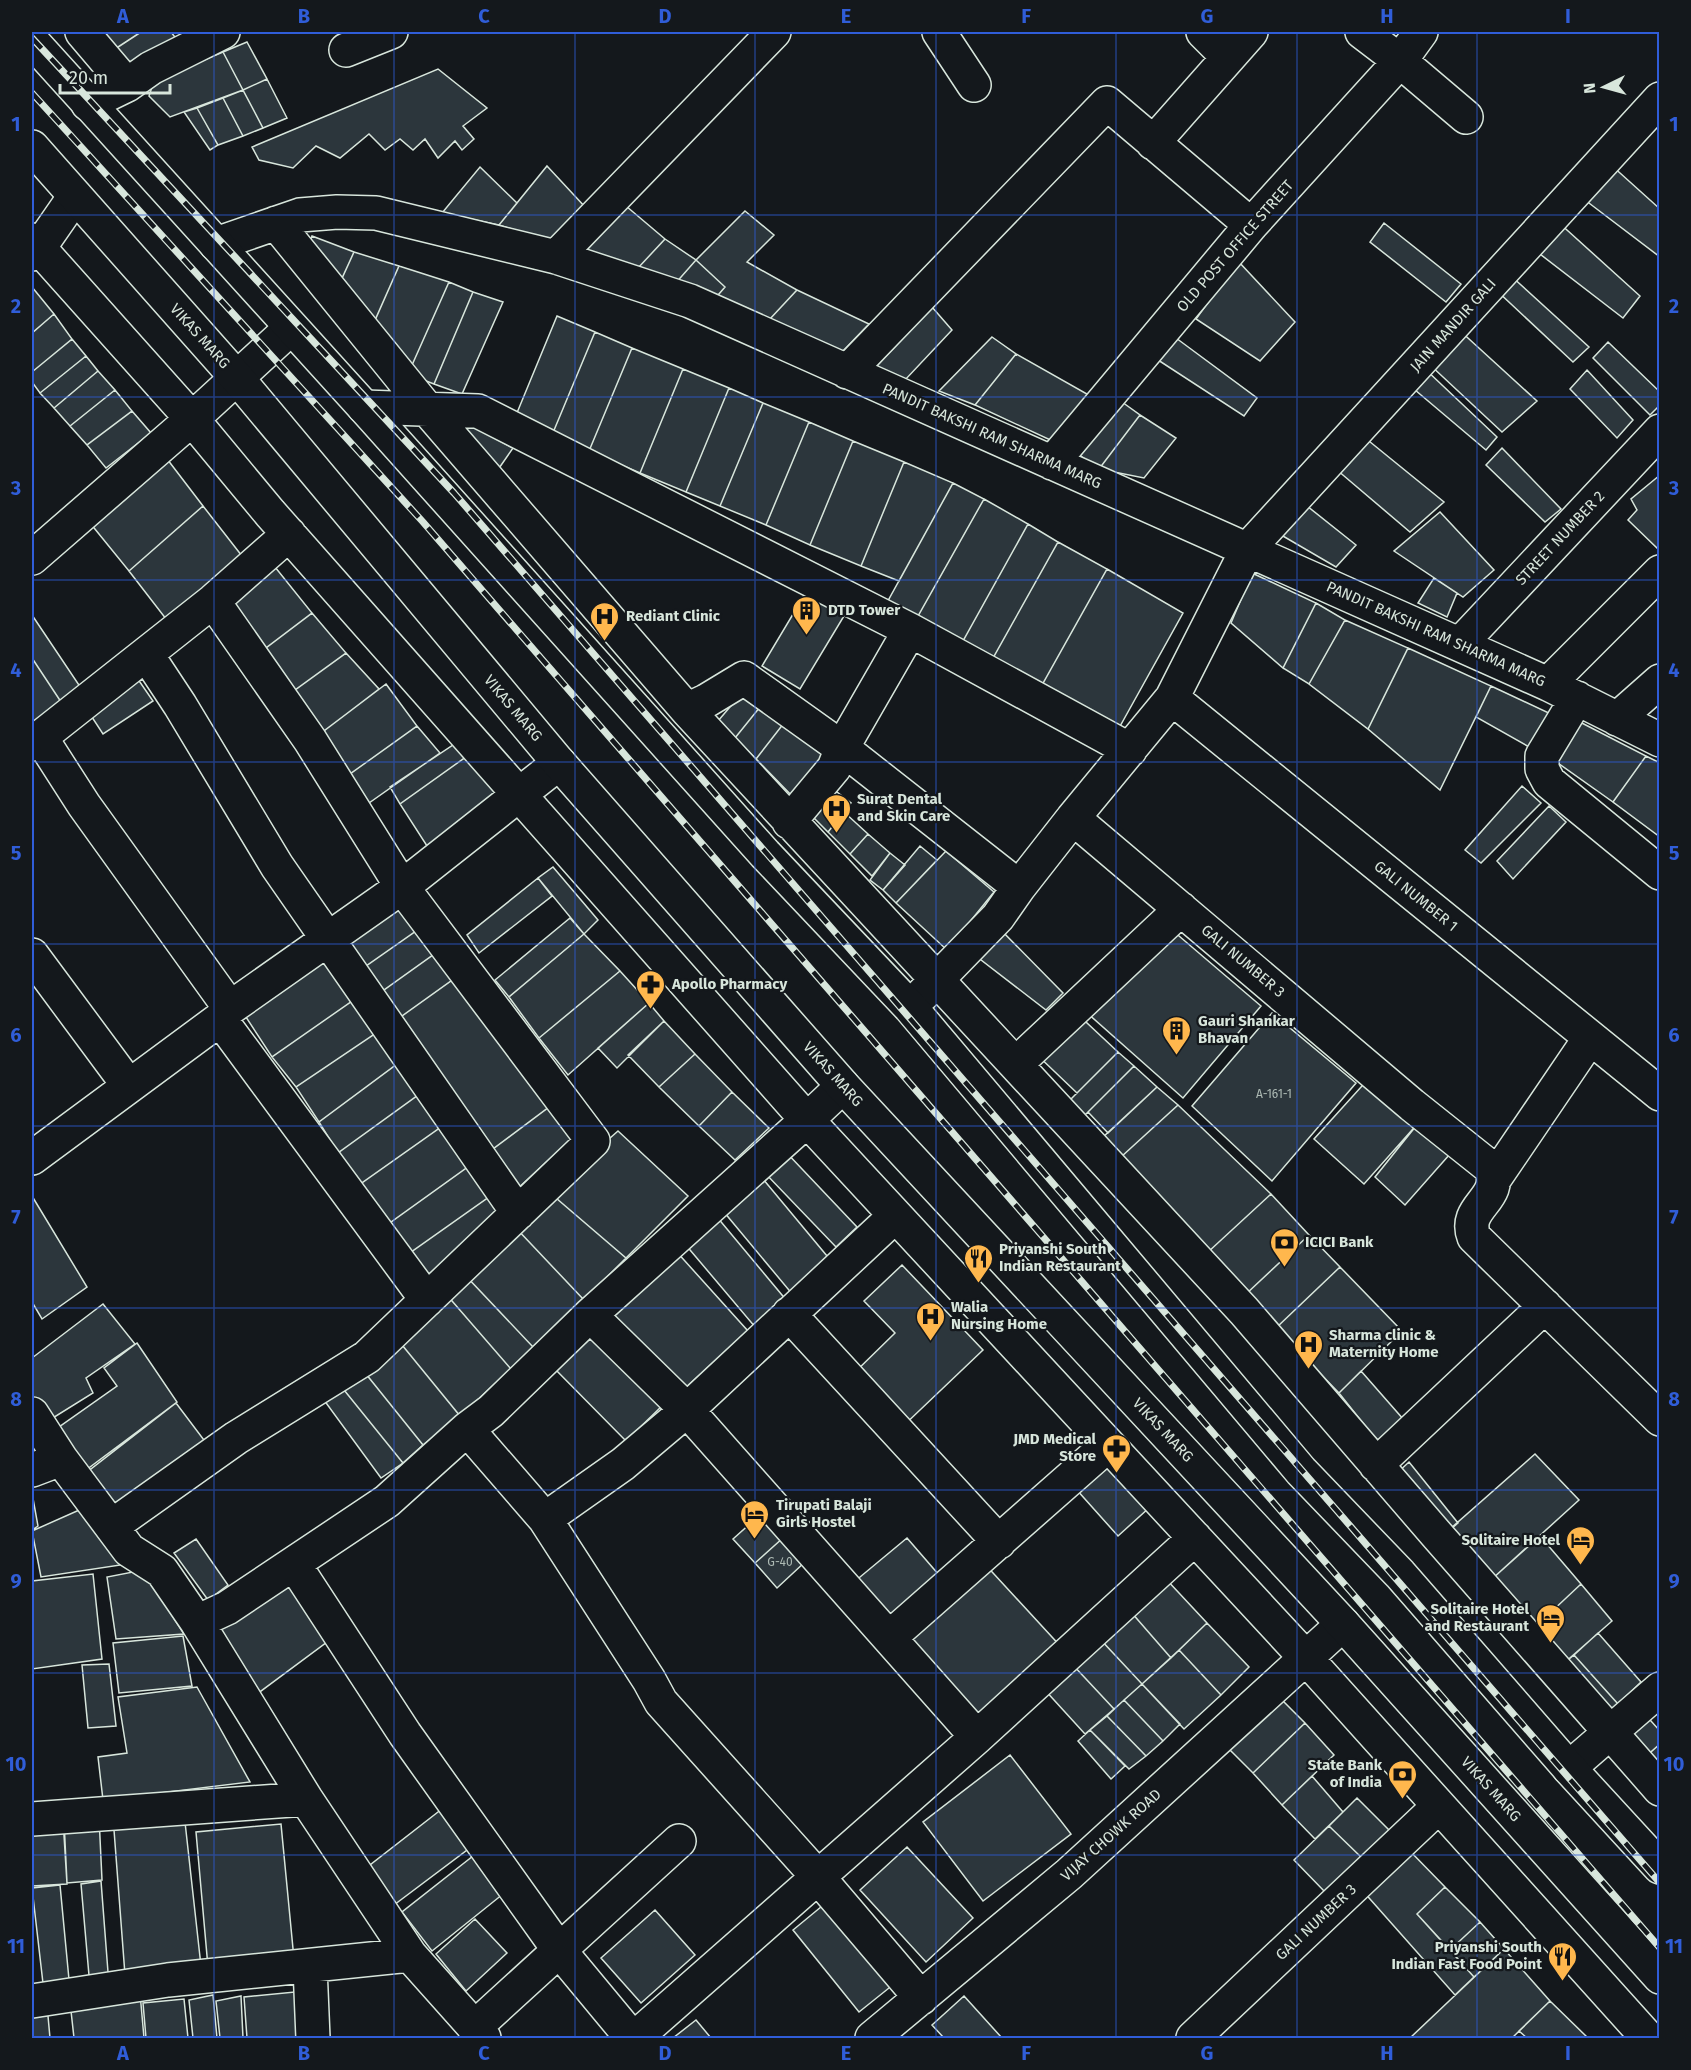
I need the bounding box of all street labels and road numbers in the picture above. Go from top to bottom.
street label: OLD POST OFFICE STREET [1173,176,1297,316]
street label: JAIN MANDIR GALI [1406,275,1500,375]
street label: VIKAS MARG [166,300,234,372]
street label: PANDIT BAKSHI RAM SHARMA MARG [880,379,1104,493]
street label: STREET NUMBER 2 [1512,487,1608,589]
street label: PANDIT BAKSHI RAM SHARMA MARG [1324,577,1548,691]
street label: VIKAS MARG [480,671,546,745]
street label: GALI NUMBER 1 [1371,857,1461,935]
street label: GALI NUMBER 3 [1198,921,1288,1001]
street label: VIKAS MARG [799,1038,867,1110]
street label: VIKAS MARG [1129,1394,1197,1466]
street label: VIKAS MARG [1457,1753,1525,1825]
street label: VIJAY CHOWK ROAD [1057,1785,1165,1885]
street label: GALI NUMBER 3 [1272,1880,1360,1964]

